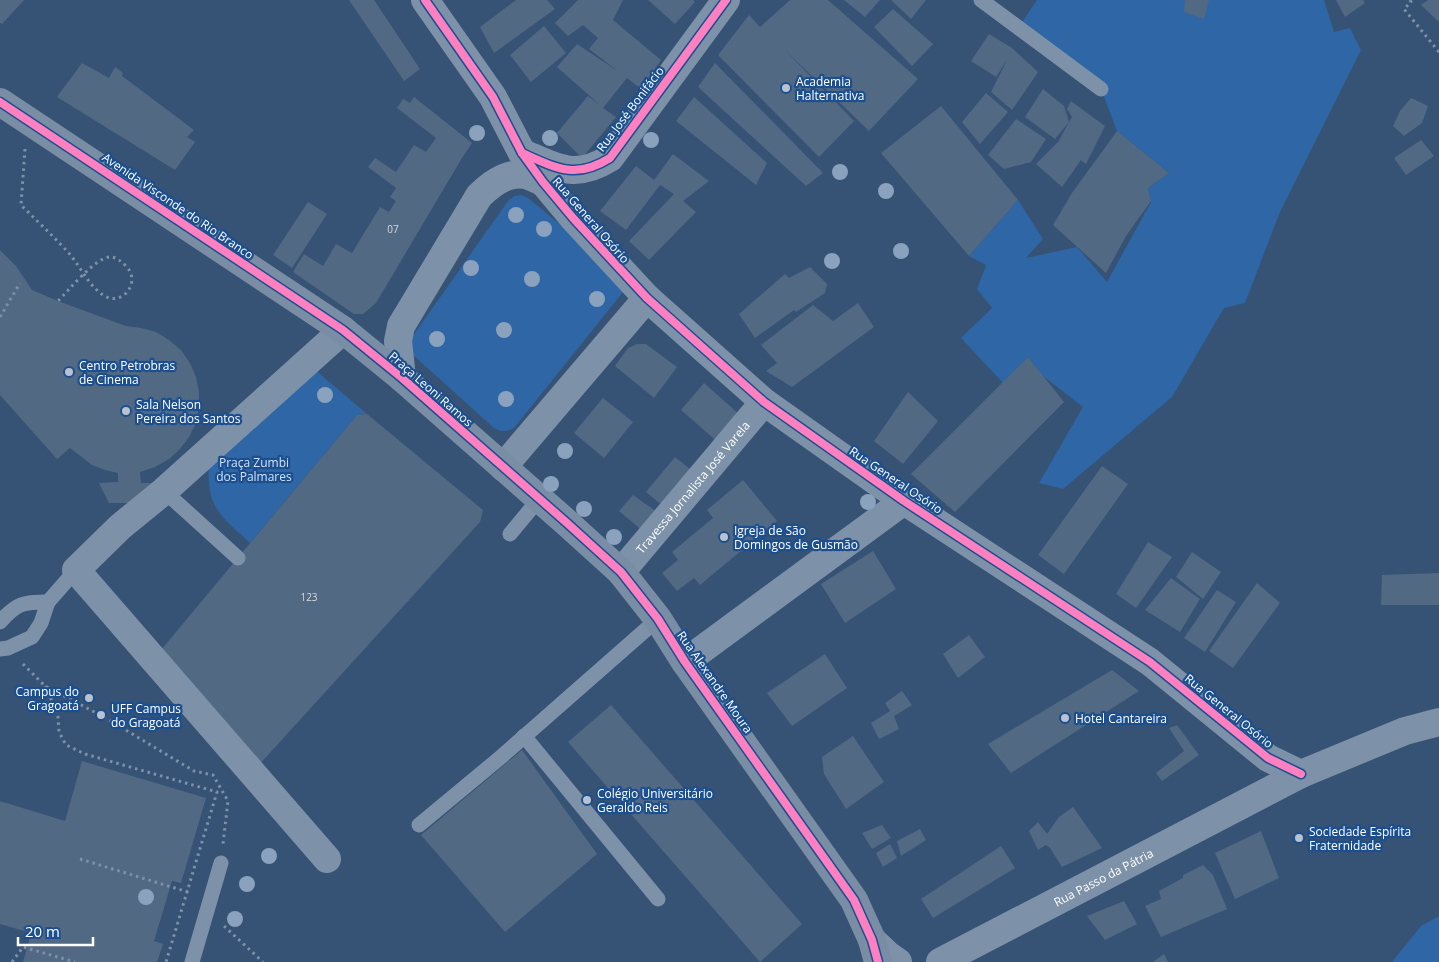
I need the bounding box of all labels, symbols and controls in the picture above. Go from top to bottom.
street label: Rua José Bonifácio [592,63,668,155]
place label: Academia Halternativa [796,73,864,104]
marker: Academia Halternativa [780,82,792,94]
street label: Avenida Visconde do Rio Branco [99,149,257,263]
street label: Rua General Osório [549,173,633,267]
house number: 07 [387,222,399,236]
street label: Praça Leoni Ramos [385,348,477,430]
place label: Centro Petrobras de Cinema [79,357,175,388]
marker: Centro Petrobras de Cinema [63,366,75,378]
place label: Sala Nelson Pereira dos Santos [136,396,241,427]
marker: Sala Nelson Pereira dos Santos [120,405,132,417]
street label: Travessa Jornalista José Varela [632,417,753,557]
street label: Rua General Osório [846,442,946,518]
park label: Praça Zumbi dos Palmares [216,454,292,485]
place label: Igreja de São Domingos de Gusmão [734,522,858,553]
marker: Igreja de São Domingos de Gusmão [718,531,730,543]
house number: 123 [300,590,318,604]
street label: Rua Alexandre Moura [673,627,757,737]
street label: Rua General Osório [1181,670,1277,752]
place label: Campus do Gragoatá [16,683,79,714]
marker: Campus do Gragoatá [83,692,95,704]
place label: UFF Campus do Gragoatá [111,700,181,731]
marker: UFF Campus do Gragoatá [95,709,107,721]
place label: Hotel Cantareira [1075,710,1167,727]
marker: Hotel Cantareira [1059,712,1071,724]
place label: Colégio Universitário Geraldo Reis [597,785,713,816]
marker: Colégio Universitário Geraldo Reis [581,794,593,806]
place label: Sociedade Espírita Fraternidade [1309,823,1411,854]
marker: Sociedade Espírita Fraternidade [1293,832,1305,844]
street label: Rua Passo da Pátria [1050,844,1156,910]
scale bar [18,914,92,946]
text: 20 m [25,921,60,941]

